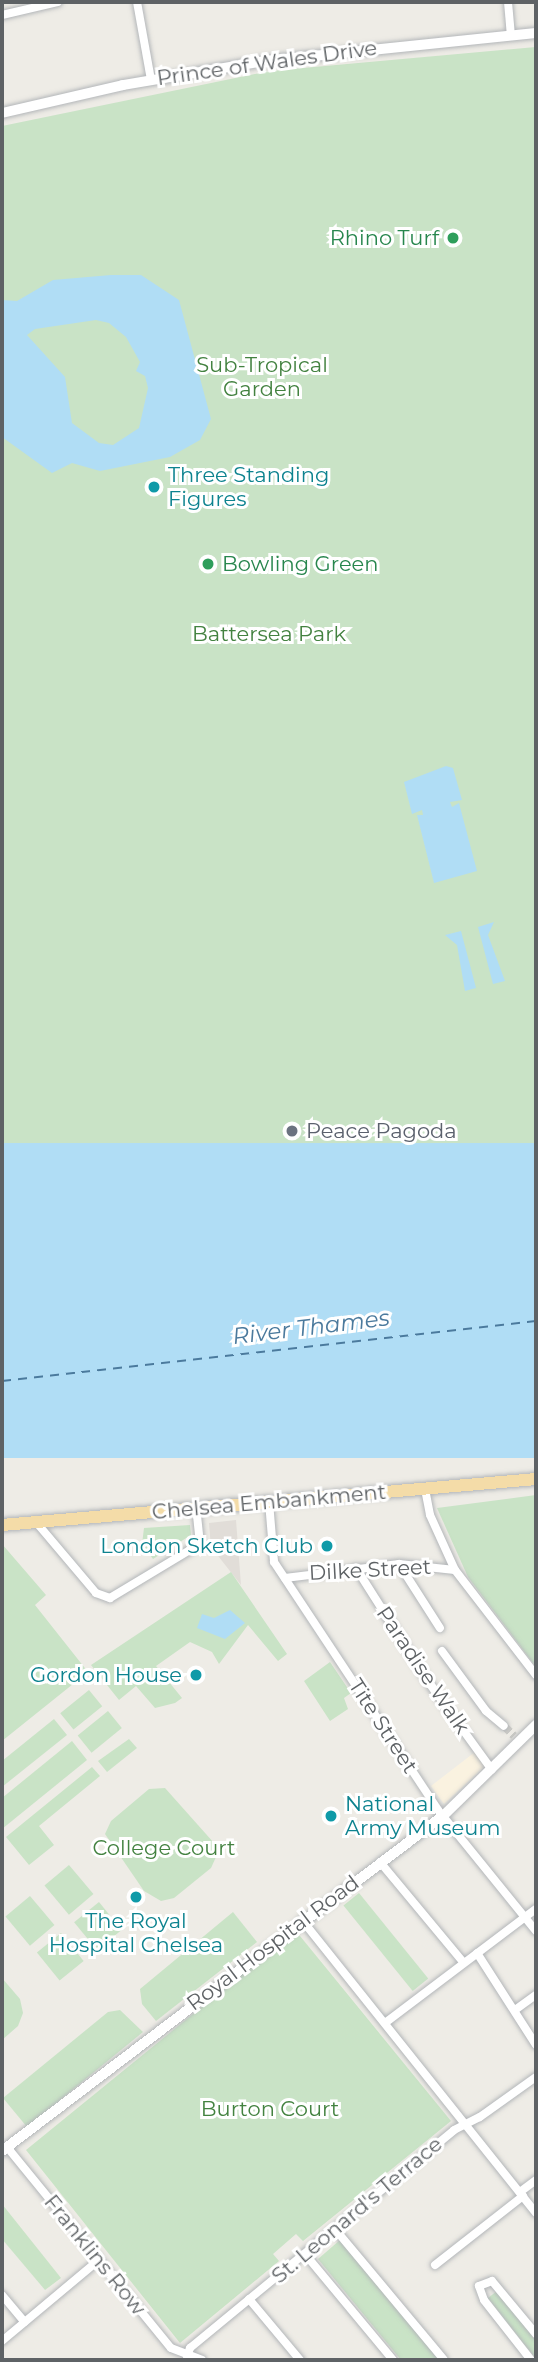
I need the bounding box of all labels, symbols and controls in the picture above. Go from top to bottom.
street label: Prince of Wales Drive [155,35,379,91]
place label: Rhino Turf [330,225,439,251]
marker: Rhino Turf [445,230,461,246]
park label: Sub-Tropical Garden [196,352,328,402]
place label: Three Standing Figures [168,462,329,512]
marker: Three Standing Figures [146,479,162,495]
place label: Bowling Green [222,551,378,577]
marker: Bowling Green [200,556,216,572]
park label: Battersea Park [192,621,346,647]
place label: Peace Pagoda [306,1118,457,1144]
marker: Peace Pagoda [284,1123,300,1139]
water label: River Thames [231,1304,391,1350]
street label: Chelsea Embankment [151,1479,387,1525]
place label: London Sketch Club [100,1533,313,1559]
marker: London Sketch Club [319,1538,335,1554]
street label: Dilke Street [308,1554,432,1586]
street label: Paradise Walk [371,1602,475,1738]
place label: Gordon House [30,1662,182,1688]
marker: Gordon House [188,1667,204,1683]
street label: Tite Street [343,1674,423,1778]
place label: National Army Museum [345,1791,501,1841]
marker: National Army Museum [323,1808,339,1824]
park label: College Court [92,1835,236,1861]
street label: Royal Hospital Road [182,1870,364,2016]
marker: The Royal Hospital Chelsea [128,1889,144,1905]
place label: The Royal Hospital Chelsea [49,1908,223,1958]
park label: Burton Court [201,2096,339,2122]
street label: St. Leonard's Terrace [267,2131,447,2289]
street label: Franklins Row [39,2190,151,2320]

